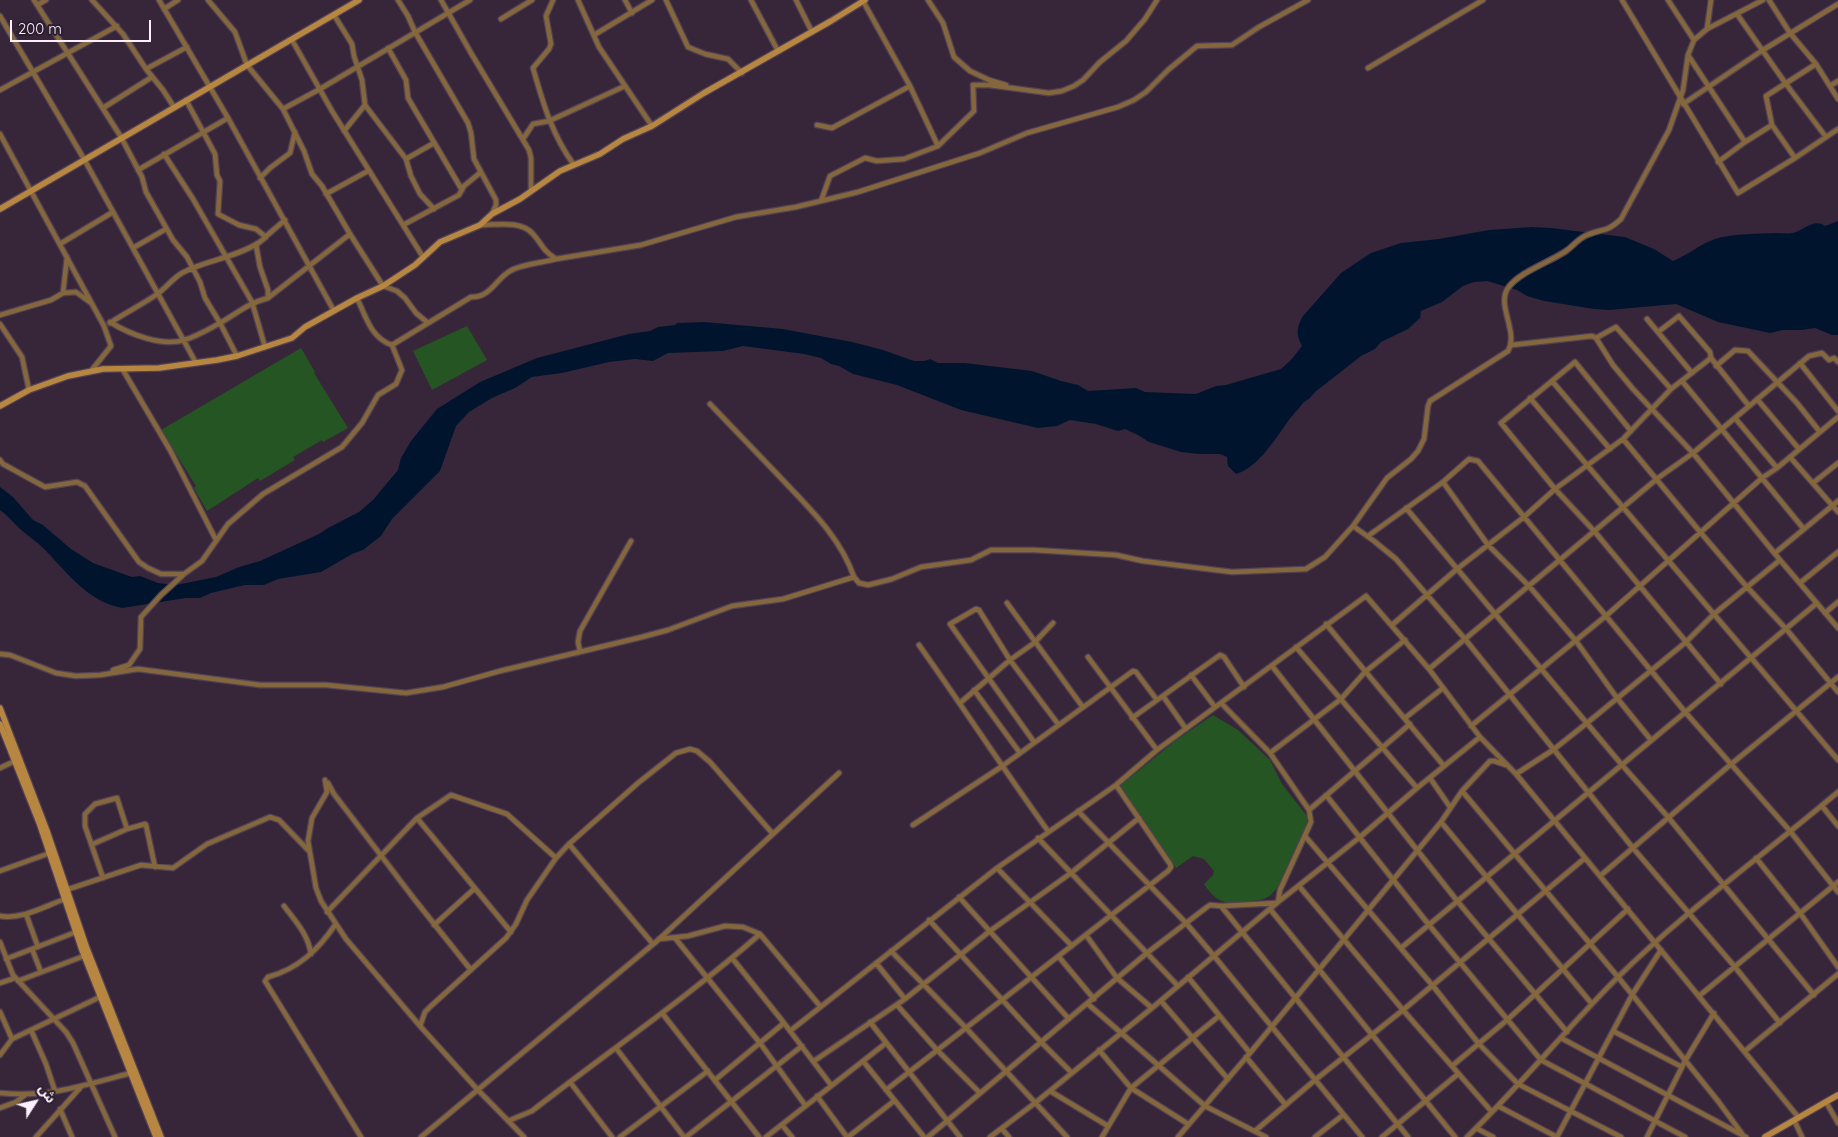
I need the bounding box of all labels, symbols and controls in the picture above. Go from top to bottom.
scale bar [12,10,154,42]
text: 200 m [18,19,62,38]
north arrow [10,1077,60,1127]
text: ش [34,1080,60,1106]

